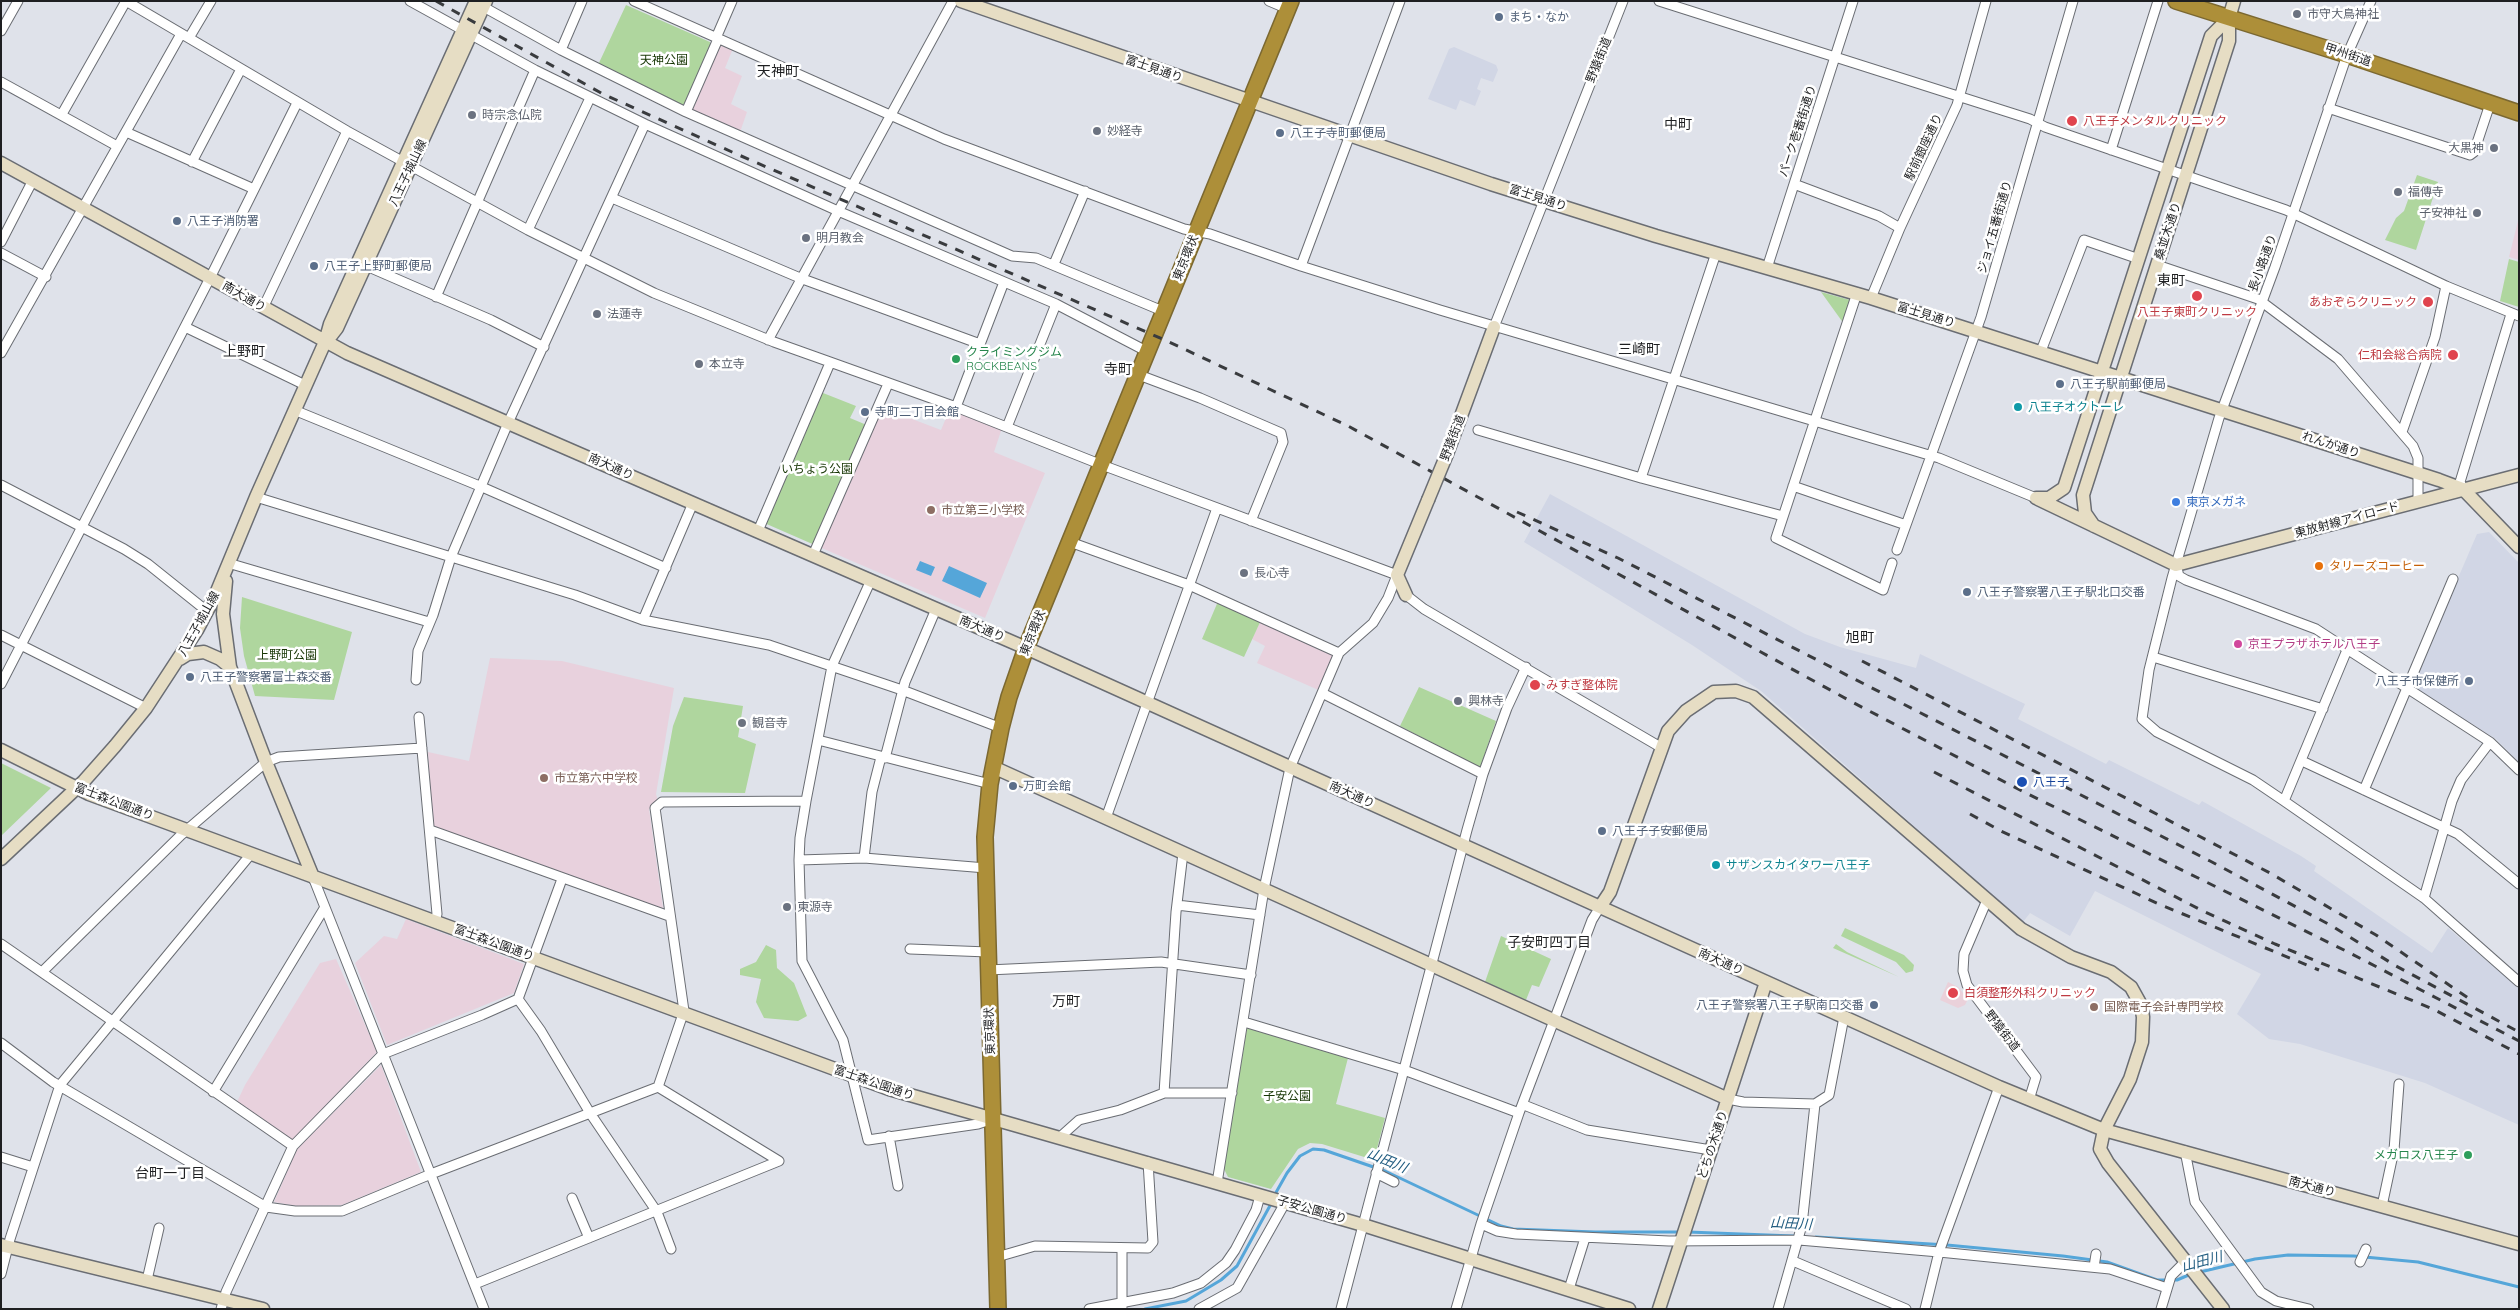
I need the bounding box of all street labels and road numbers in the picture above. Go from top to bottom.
street label: 野猿街道 [1583,35,1615,85]
street label: 甲州街道 [2323,41,2373,69]
street label: 富士見通り [1123,52,1185,86]
street label: パーク壱番街通り [1776,83,1820,179]
street label: 駅前銀座通り [1902,111,1946,183]
street label: 八王子城山線 [386,137,430,209]
street label: ジョイ五番街通り [1975,179,2015,275]
street label: 富士見通り [1507,182,1569,214]
street label: 桑並木通り [2152,200,2184,262]
street label: 長小路通り [2246,232,2280,294]
street label: 東京環状 [1170,233,1202,283]
street label: 南大通り [220,279,268,315]
street label: 富士見通り [1895,299,1957,331]
street label: 野猿街道 [1438,413,1468,463]
street label: れんが通り [2300,429,2362,461]
street label: 南大通り [586,451,636,483]
street label: 東放射線アイロード [2293,499,2401,541]
street label: 八王子城山線 [175,589,223,659]
street label: 東京環状 [1017,608,1049,658]
street label: 南大通り [957,613,1007,645]
street label: 南大通り [1327,779,1377,811]
street label: 富士森公園通り [72,780,156,824]
street label: 富士森公園通り [452,922,536,964]
street label: 南大通り [1696,946,1746,978]
street label: 東京環状 [982,1007,998,1055]
street label: 野猿街道 [1982,1008,2022,1054]
street label: 富士森公園通り [832,1063,916,1103]
street label: とちの木通り [1695,1109,1731,1181]
street label: 南大通り [2287,1174,2337,1200]
street label: 子安公園通り [1275,1193,1349,1227]

